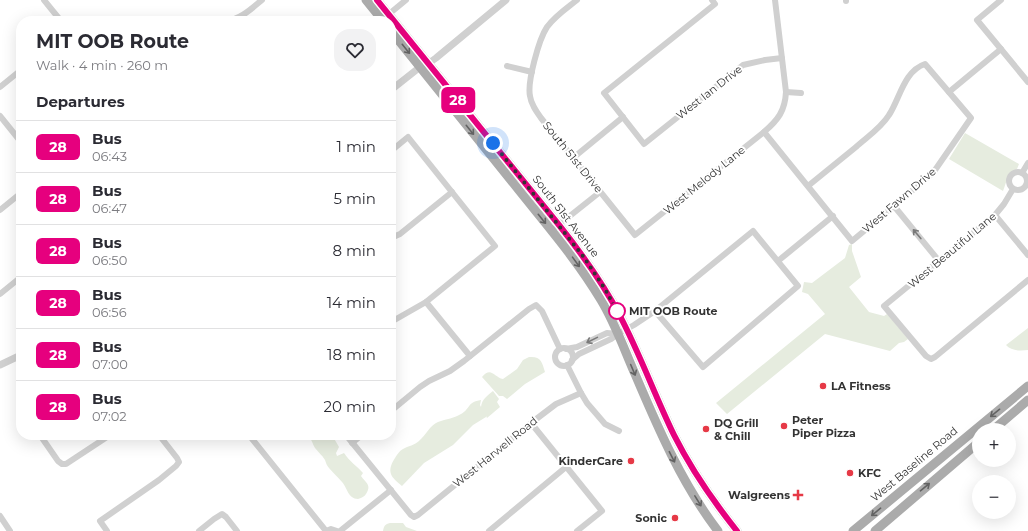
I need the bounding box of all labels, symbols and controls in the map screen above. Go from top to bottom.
button: heart [334,29,376,71]
text: MIT OOB Route [36,30,189,53]
one-way arrow [401,44,410,54]
text: Walk · 4 min · 260 m [36,57,168,73]
street label: West Ian Drive [673,62,745,122]
line badge: 28 [440,87,476,113]
text: 28 [449,91,467,109]
text: Departures [36,92,125,111]
street label: South 51st Drive [540,119,606,196]
one-way arrow [466,124,475,135]
text: Bus [92,129,122,148]
your location [483,133,503,153]
text: 1 min [337,137,376,156]
text: 28 [49,138,67,156]
street label: West Melody Lane [660,142,748,217]
text: 06:43 [92,148,127,164]
street label: West Fawn Drive [859,164,939,236]
street label: South 51st Avenue [530,172,603,260]
text: Bus [92,181,122,200]
text: 5 min [333,189,376,208]
text: 28 [49,190,67,208]
text: 06:47 [92,200,127,216]
street label: West Beautiful Lane [905,209,999,291]
one-way arrow [538,213,546,224]
one-way arrow [912,228,921,239]
text: Bus [92,233,122,252]
text: 8 min [332,241,376,260]
text: 28 [49,242,67,260]
text: 06:50 [92,252,127,268]
one-way arrow [572,256,580,267]
text: Bus [92,285,122,304]
text: 14 min [327,293,376,312]
text: 28 [49,294,67,312]
marker: MIT OOB Route [608,302,626,320]
text: 06:56 [92,304,127,320]
place label: MIT OOB Route [629,304,718,318]
text: Bus [92,337,122,356]
one-way arrow [586,337,598,344]
text: 18 min [327,345,376,364]
text: 28 [49,346,67,364]
text: 07:00 [92,356,128,372]
one-way arrow [630,363,637,375]
place label: LA Fitness [831,379,891,393]
marker: LA Fitness [818,381,828,391]
text: Bus [92,389,122,408]
text: 20 min [324,397,376,416]
text: 28 [49,398,67,416]
text: 07:02 [92,408,127,424]
one-way arrow [990,408,1001,417]
place label: Peter Piper Pizza [792,413,856,440]
street label: West Harwell Road [450,414,540,490]
place label: DQ Grill & Chill [714,416,759,443]
marker: Peter Piper Pizza [779,421,789,431]
street label: West Baseline Road [868,423,960,505]
map controls [972,423,1016,519]
button: + [972,423,1016,467]
marker: DQ Grill & Chill [701,424,711,434]
one-way arrow [669,450,677,462]
place label: KinderCare [559,454,623,468]
marker: KinderCare [626,456,636,466]
place label: KFC [858,466,881,480]
marker: KFC [845,468,855,478]
button: − [972,475,1016,519]
one-way arrow [920,483,931,492]
place label: Walgreens [728,488,790,502]
marker: Walgreens [793,490,803,500]
one-way arrow [694,495,702,507]
one-way arrow [871,507,882,516]
place label: Sonic [635,511,667,525]
marker: Sonic [670,513,680,523]

